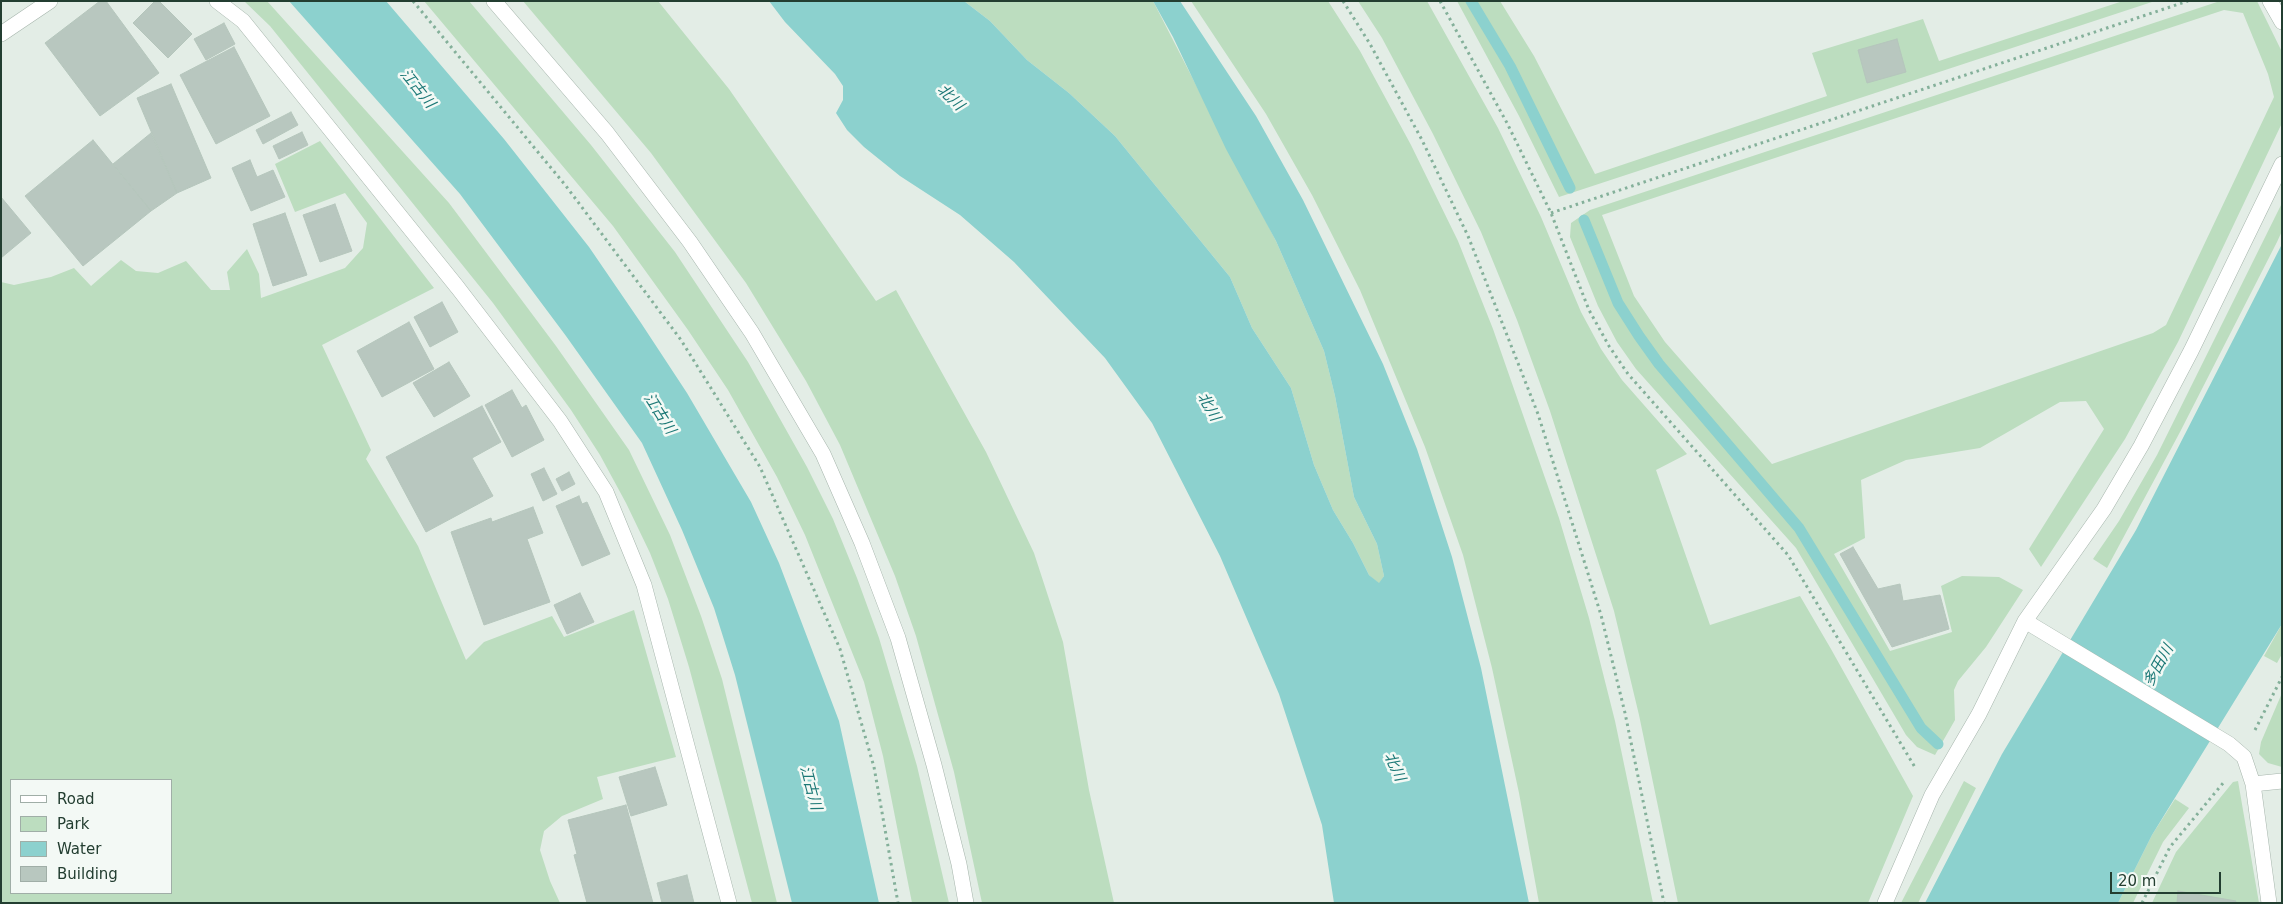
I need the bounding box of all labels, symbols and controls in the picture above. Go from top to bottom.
water label: 江古川 [396,66,438,112]
water label: 北川 [933,81,967,115]
water label: 江古川 [639,390,679,438]
water label: 北川 [1193,390,1223,424]
water label: 多田川 [2140,642,2178,690]
water label: 北川 [1380,750,1408,784]
water label: 江古川 [795,764,825,812]
legend [10,779,172,894]
text: Road [57,790,95,808]
text: Park [57,815,89,833]
text: Water [57,840,101,858]
scale bar [2113,862,2224,894]
text: Building [57,865,118,883]
text: 20 m [2118,872,2156,890]

